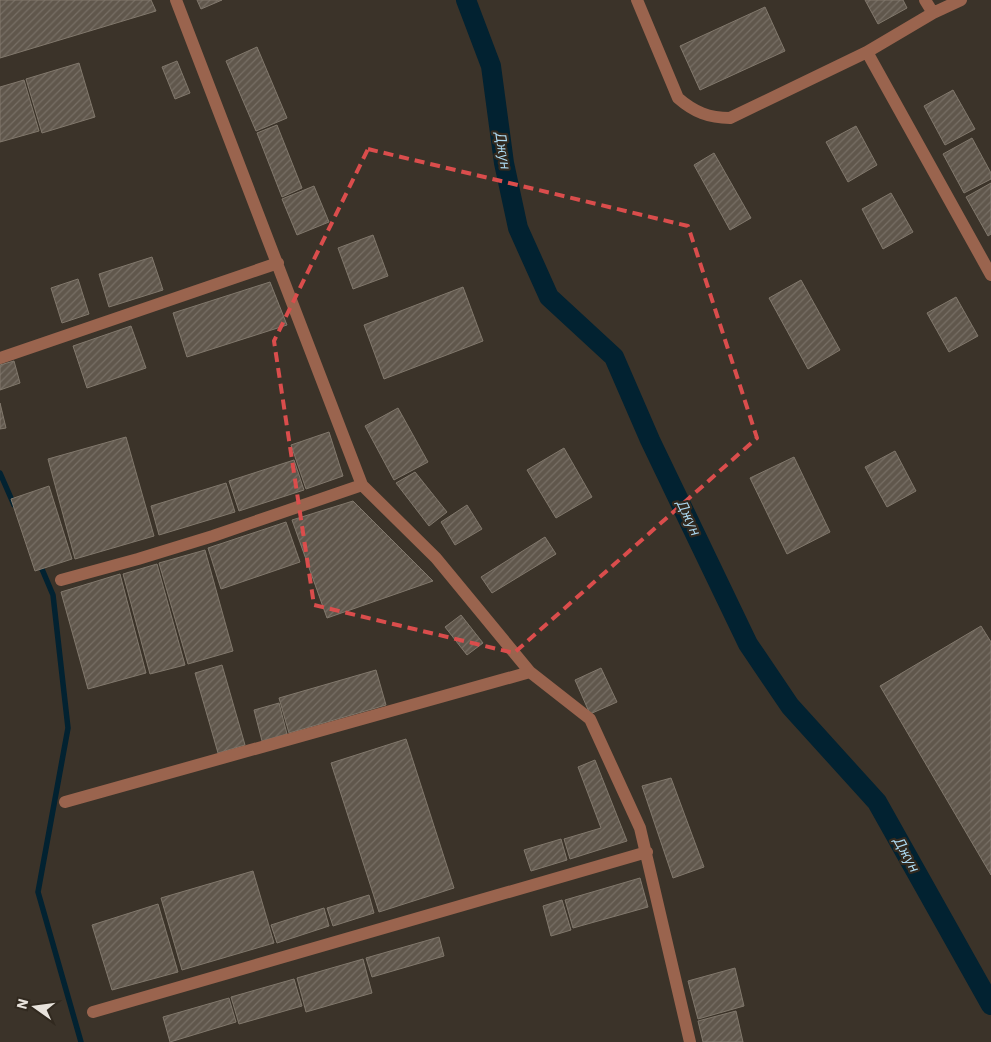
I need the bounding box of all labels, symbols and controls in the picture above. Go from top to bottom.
water label: Джун [491,129,516,171]
water label: Джун [672,495,706,539]
water label: Джун [889,832,925,876]
north arrow [10,982,60,1032]
text: N [12,997,32,1011]

